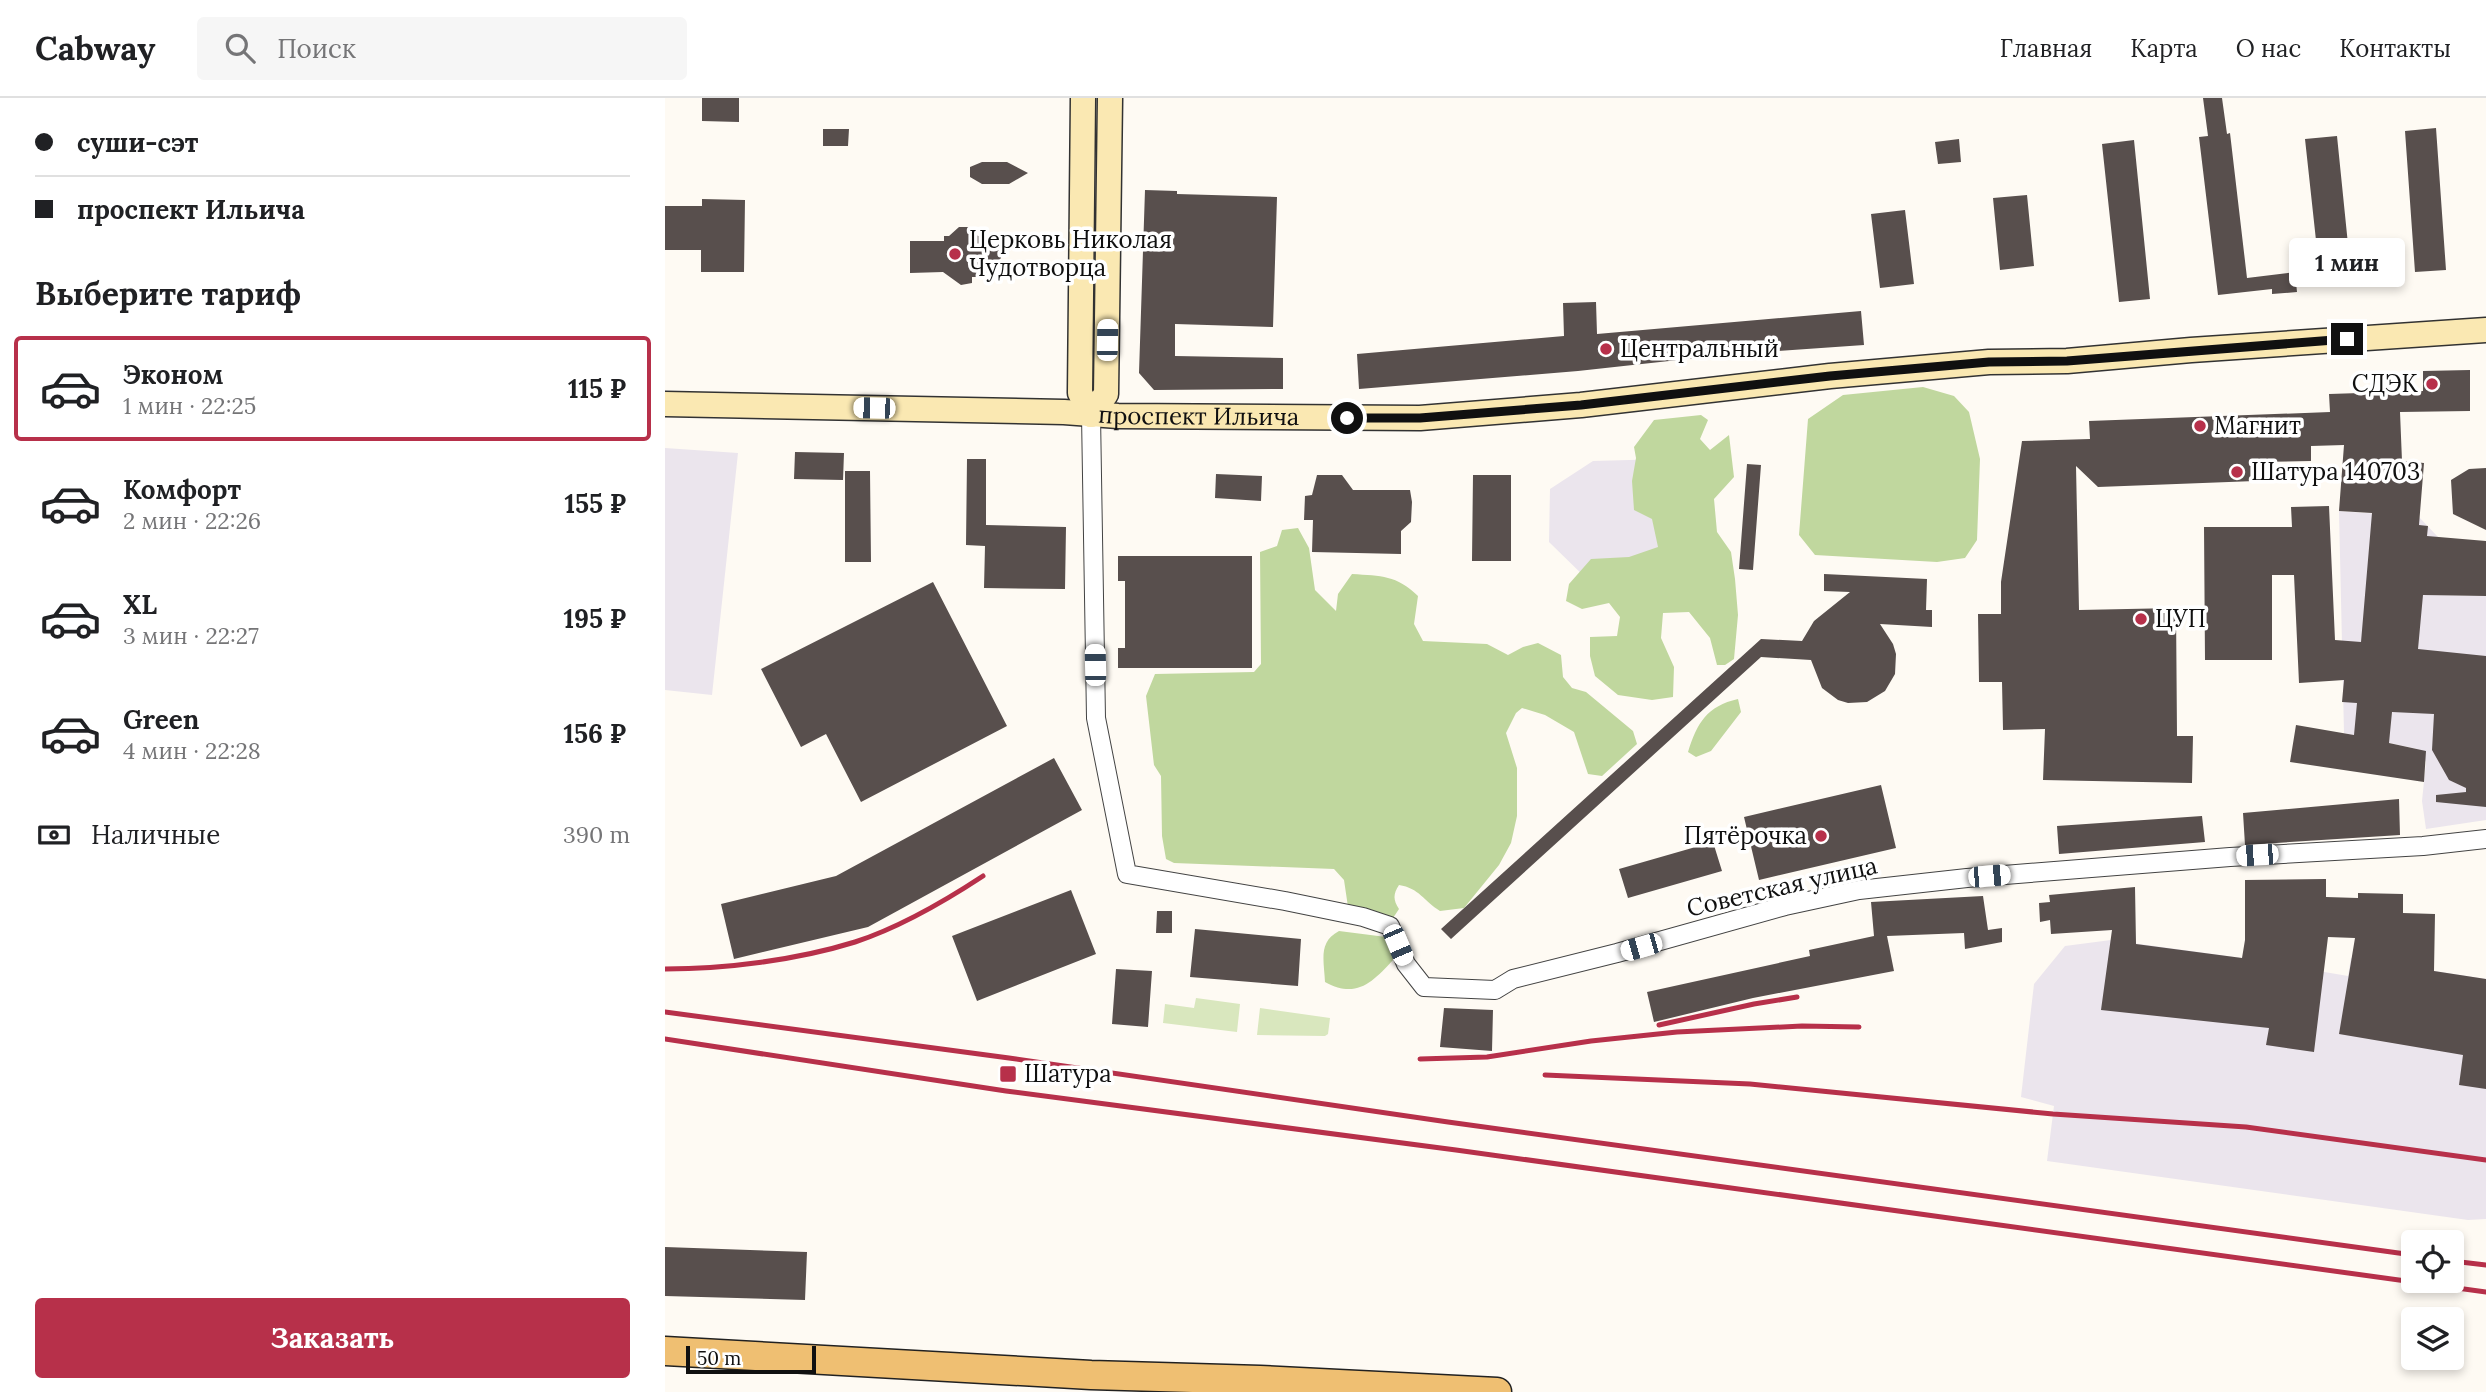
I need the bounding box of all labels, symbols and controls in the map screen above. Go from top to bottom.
search box [197,17,687,80]
text: Cabway [35,27,155,69]
icon: search [221,29,259,67]
text: Поиск [277,32,356,65]
text: Главная [2000,33,2092,64]
text: Карта [2130,33,2198,64]
text: О нас [2236,33,2301,64]
text: Контакты [2339,33,2451,64]
text: суши-сэт [77,126,198,159]
text: проспект Ильича [77,193,305,226]
place label: Церковь Николая Чудотворца [969,224,1172,283]
callout: 1 мин [2289,238,2405,286]
marker: Церковь Николая Чудотворца [947,246,963,262]
text: 1 мин [2315,248,2379,277]
text: Выберите тариф [35,273,301,314]
car [1097,319,1118,361]
route end [2331,323,2363,355]
place label: Центральный [1620,333,1779,364]
marker: Центральный [1598,341,1614,357]
icon: car [39,357,102,420]
text: Эконом [123,358,223,391]
place label: СДЭК [2352,368,2419,399]
text: 115 ₽ [568,372,626,405]
marker: СДЭК [2424,376,2440,392]
text: 1 мин · 22:25 [123,391,256,420]
car [853,397,896,419]
street label: проспект Ильича [1097,399,1299,432]
route start [1331,402,1363,434]
place label: Магнит [2214,410,2301,441]
marker: Магнит [2192,418,2208,434]
place label: Шатура 140703 [2251,456,2420,487]
marker: Шатура 140703 [2229,464,2245,480]
icon: car [39,472,102,535]
text: Комфорт [123,473,241,506]
text: 155 ₽ [564,487,626,520]
text: 2 мин · 22:26 [123,506,261,535]
icon: car [39,587,102,650]
text: XL [123,588,157,621]
text: 195 ₽ [563,602,626,635]
place label: ЦУП [2155,603,2206,634]
marker: ЦУП [2133,611,2149,627]
text: 3 мин · 22:27 [123,621,259,650]
car [1085,644,1106,686]
icon: car [39,702,102,765]
text: Green [123,703,199,736]
text: 156 ₽ [564,717,626,750]
text: 4 мин · 22:28 [123,736,261,765]
icon: cash [35,816,73,854]
text: Наличные [91,818,220,851]
text: 390 m [563,820,630,849]
place label: Пятёрочка [1684,820,1807,851]
marker: Пятёрочка [1813,828,1829,844]
car [2236,843,2279,867]
street label: Советская улица [1684,850,1880,924]
car [1968,864,2011,888]
car [1381,922,1416,968]
car [1618,931,1665,963]
place label: Шатура [1024,1058,1112,1089]
marker: Шатура [998,1064,1018,1084]
map controls [2401,1230,2464,1370]
button: locate [2401,1230,2464,1293]
button: Заказать [35,1298,630,1378]
button: layers [2401,1307,2464,1370]
scale bar [686,1343,815,1375]
text: 50 m [697,1346,741,1370]

